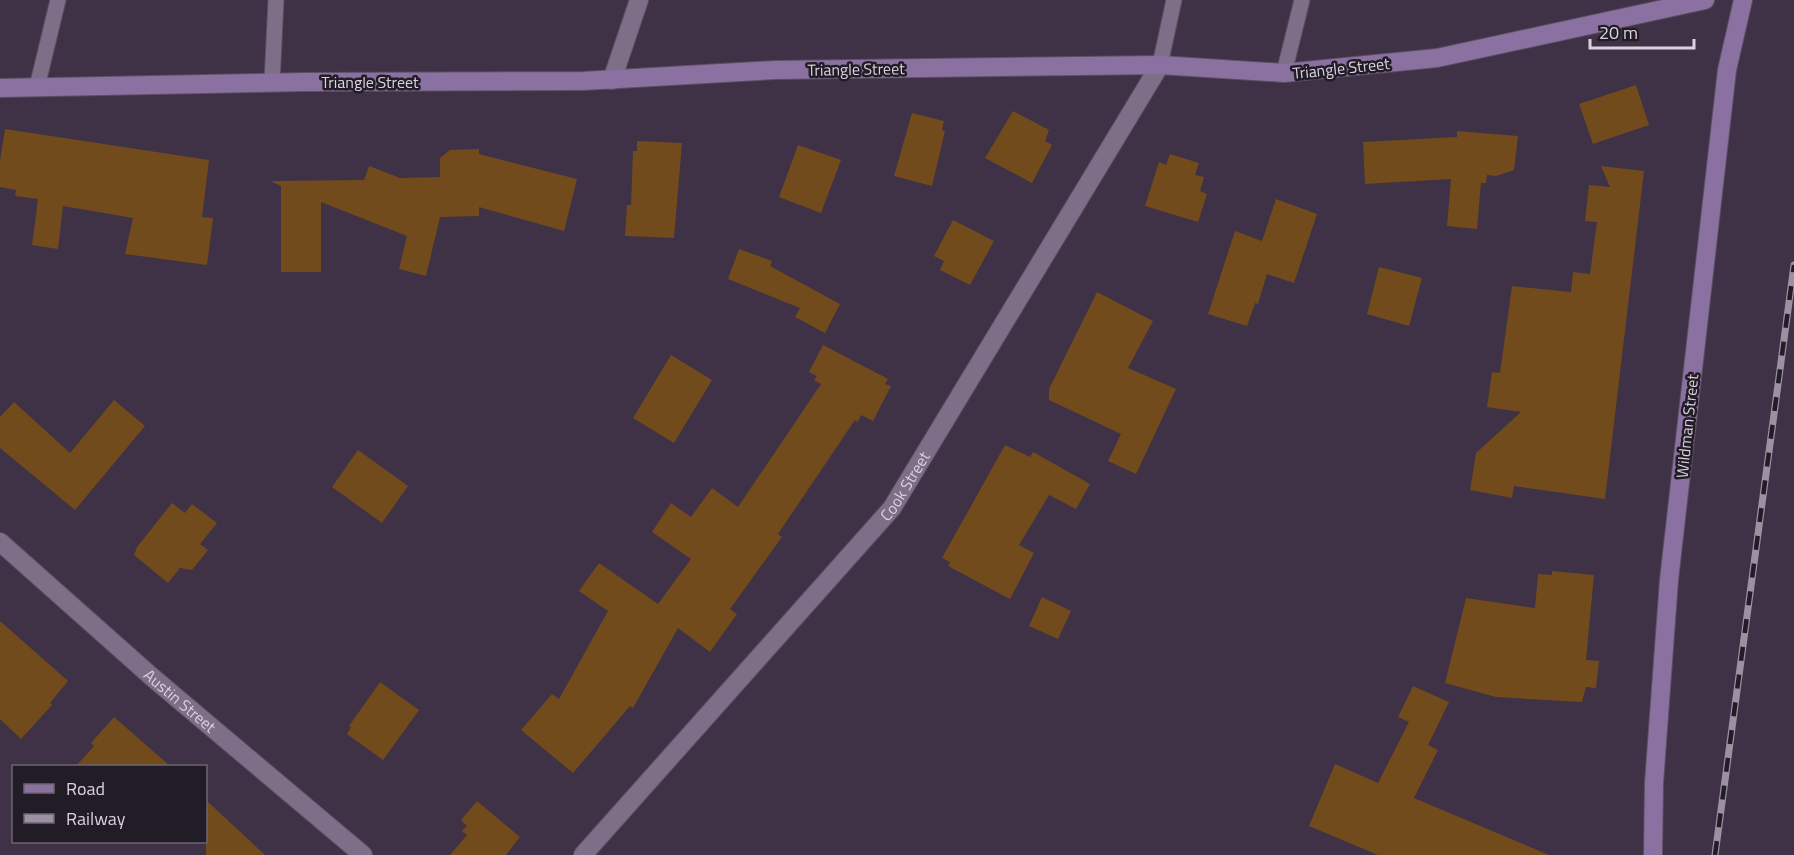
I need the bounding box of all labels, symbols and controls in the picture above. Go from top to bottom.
scale bar [1590,12,1694,50]
text: 20 m [1599,19,1638,46]
street label: Triangle Street [1291,51,1391,85]
street label: Triangle Street [807,56,905,82]
street label: Triangle Street [321,70,419,94]
street label: Wildman Street [1670,372,1704,479]
street label: Cook Street [874,446,936,526]
street label: Austin Street [139,663,222,738]
legend [12,765,207,843]
text: Road [66,775,105,802]
text: Railway [66,805,126,832]

